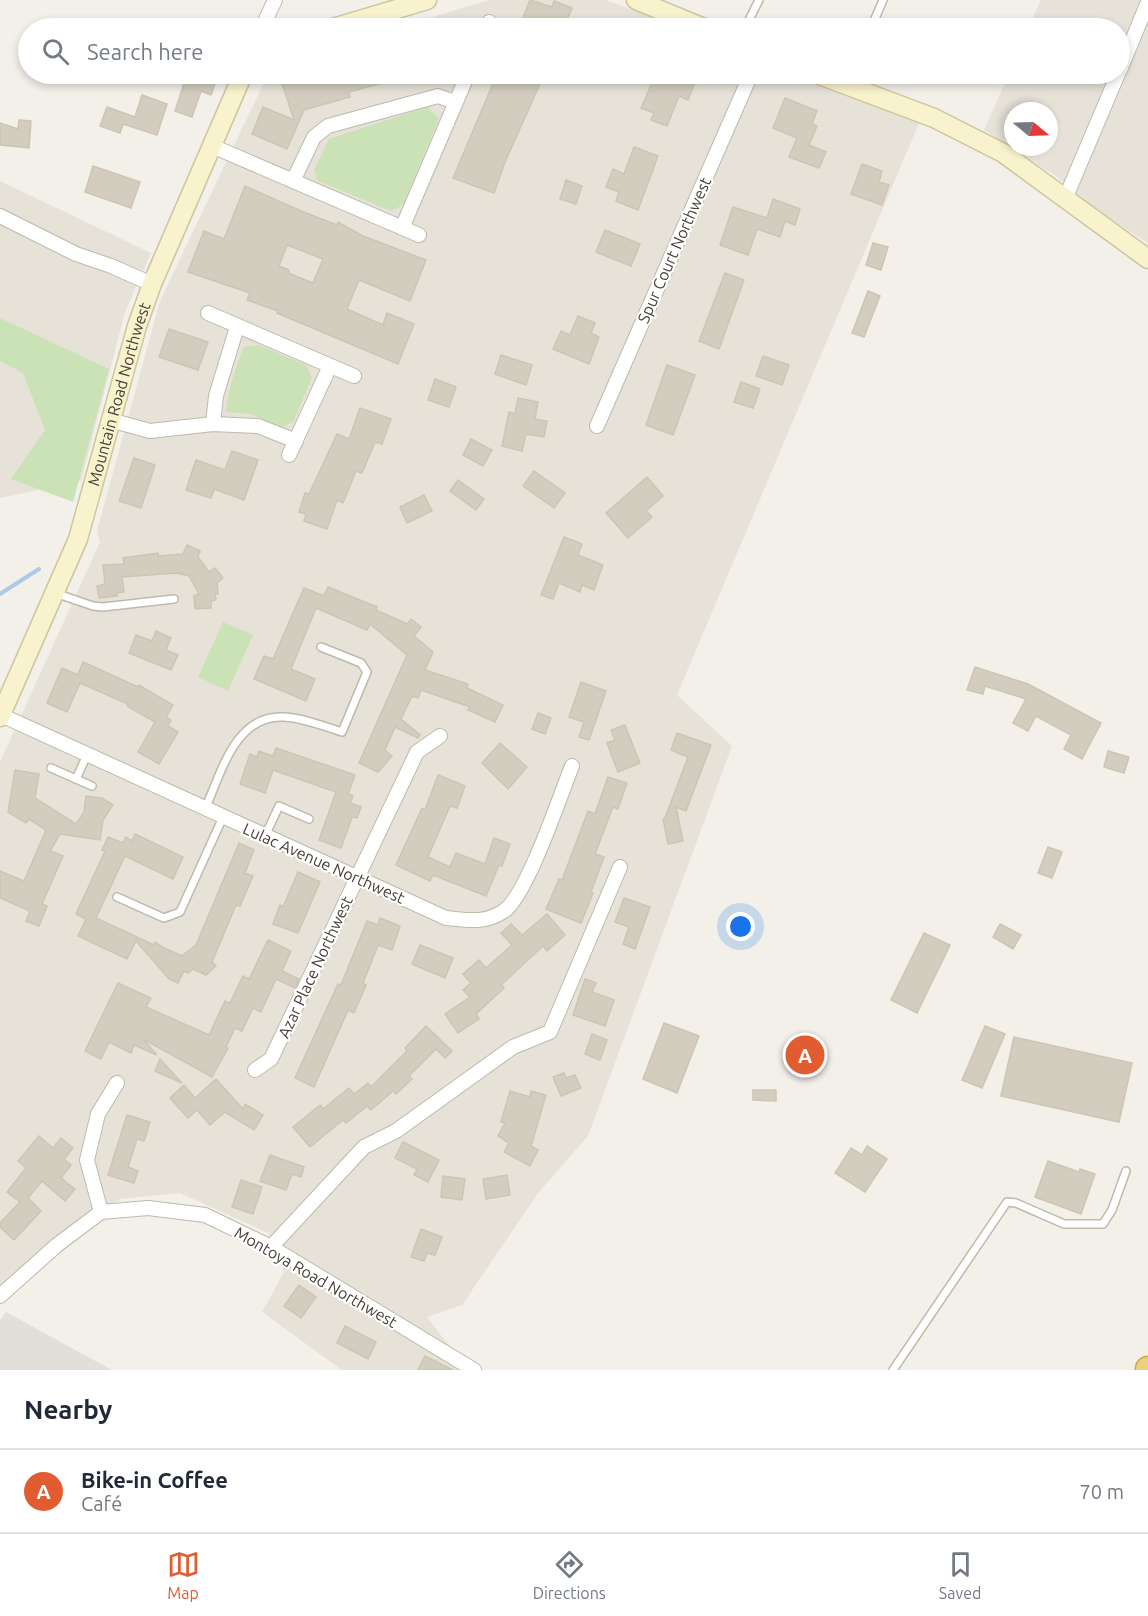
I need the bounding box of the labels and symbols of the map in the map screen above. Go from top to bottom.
north arrow [1004,102,1058,156]
street label: Spur Court Northwest [634,174,715,326]
street label: Mountain Road Northwest [84,299,154,488]
street label: Lulac Avenue Northwest [240,819,408,907]
street label: Azar Place Northwest [274,893,356,1041]
your location [726,912,755,941]
pin: A [786,1032,824,1078]
street label: Montoya Road Northwest [231,1223,401,1331]

